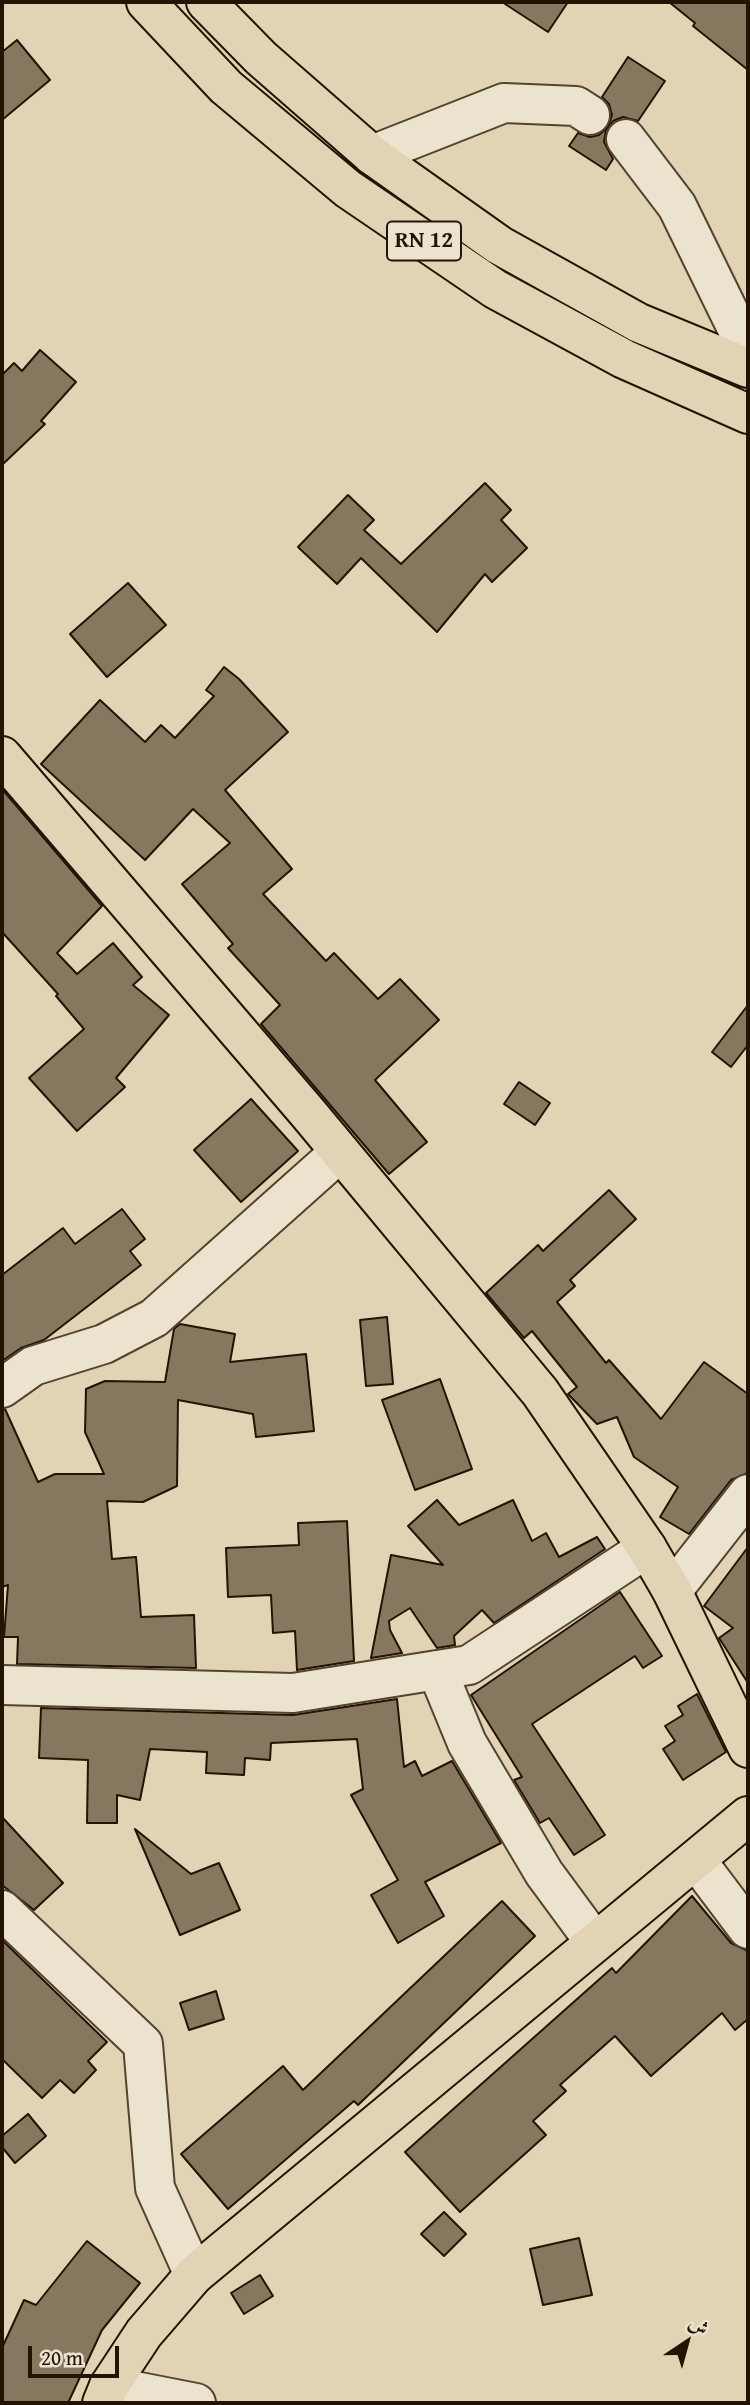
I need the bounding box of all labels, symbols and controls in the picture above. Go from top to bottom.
road number: RN 12 [387,222,461,260]
north arrow [652,2307,722,2377]
text: ش [683,2308,715,2342]
scale bar [32,2332,122,2376]
text: 20 m [41,2342,83,2373]

